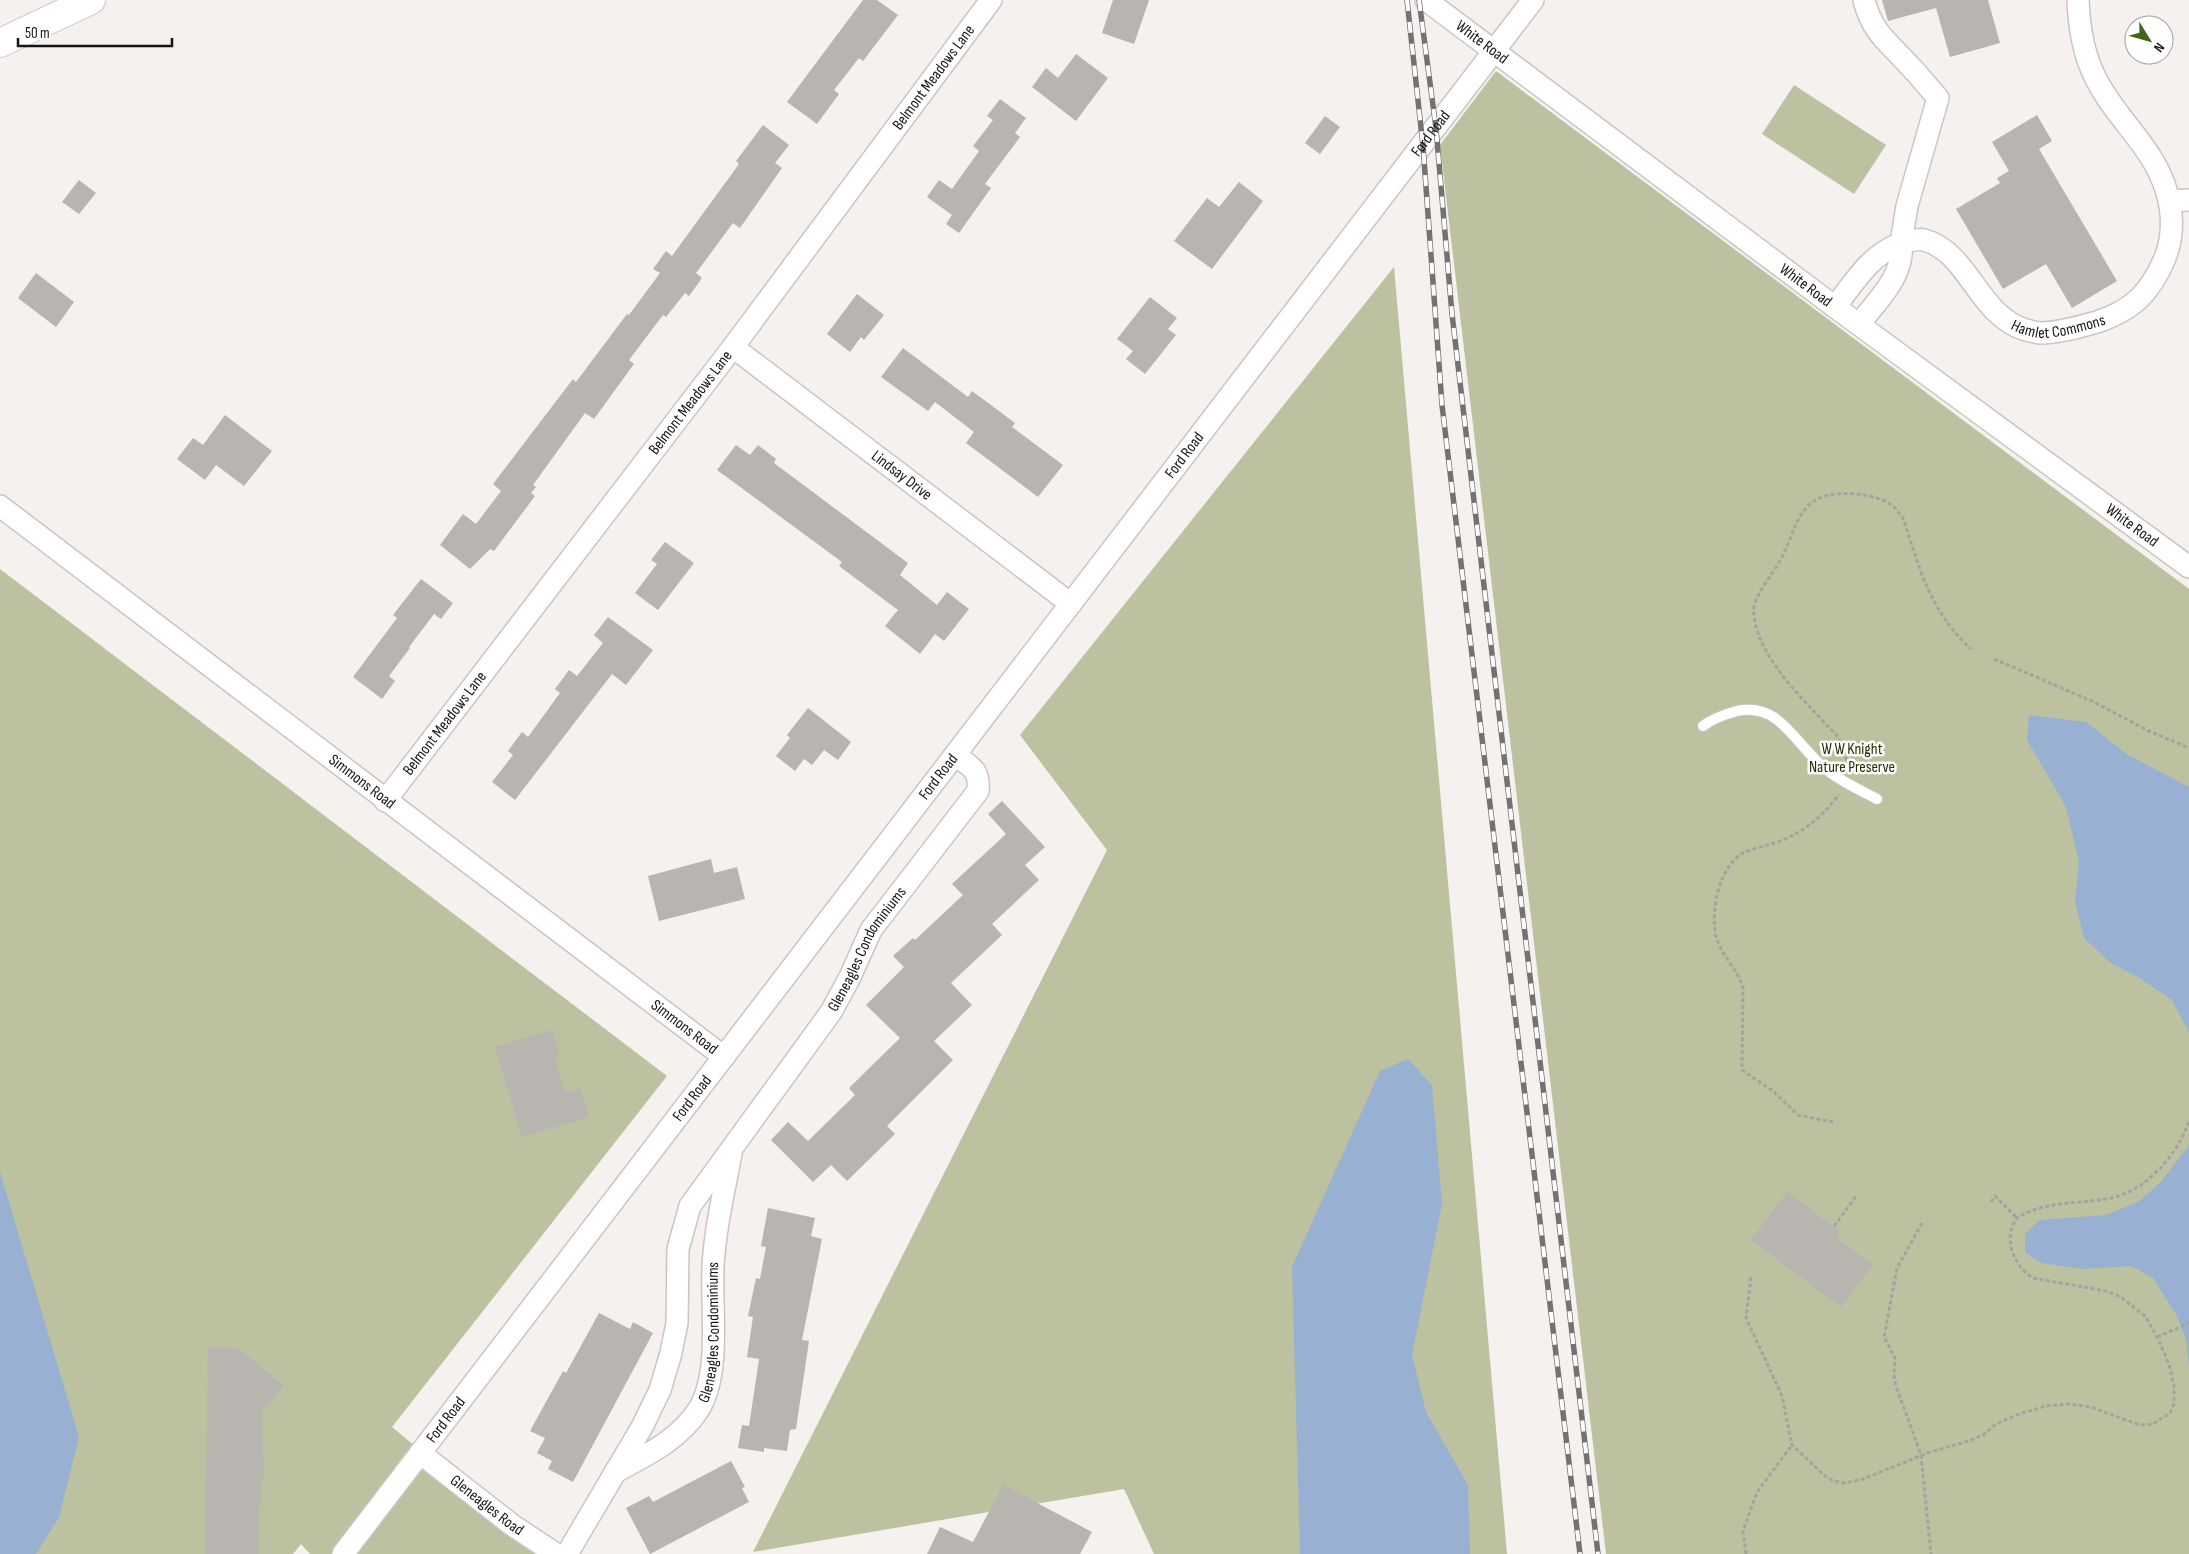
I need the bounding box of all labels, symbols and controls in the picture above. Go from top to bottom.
scale bar [18,15,171,47]
north arrow [2124,15,2174,65]
street label: White Road [1452,16,1512,68]
street label: Belmont Meadows Lane [888,21,979,134]
text: 50 m [25,24,50,43]
text: N [2150,39,2168,56]
street label: Ford Road [1407,107,1454,160]
street label: White Road [1776,259,1836,311]
street label: Hamlet Commons [2008,310,2108,343]
street label: Belmont Meadows Lane [645,347,736,458]
street label: Ford Road [1161,428,1208,482]
street label: Lindsay Drive [868,446,936,504]
street label: White Road [2102,500,2162,551]
street label: Belmont Meadows Lane [399,667,490,779]
park label: W W Knight Nature Preserve [1809,740,1895,777]
street label: Simmons Road [325,750,399,813]
street label: Ford Road [915,750,962,803]
street label: Gleneagles Condominiums [824,883,910,1015]
street label: Simmons Road [647,995,721,1058]
street label: Ford Road [668,1072,716,1125]
street label: Gleneagles Condominiums [694,1261,723,1405]
street label: Ford Road [422,1393,469,1447]
street label: Gleneagles Road [447,1471,527,1540]

